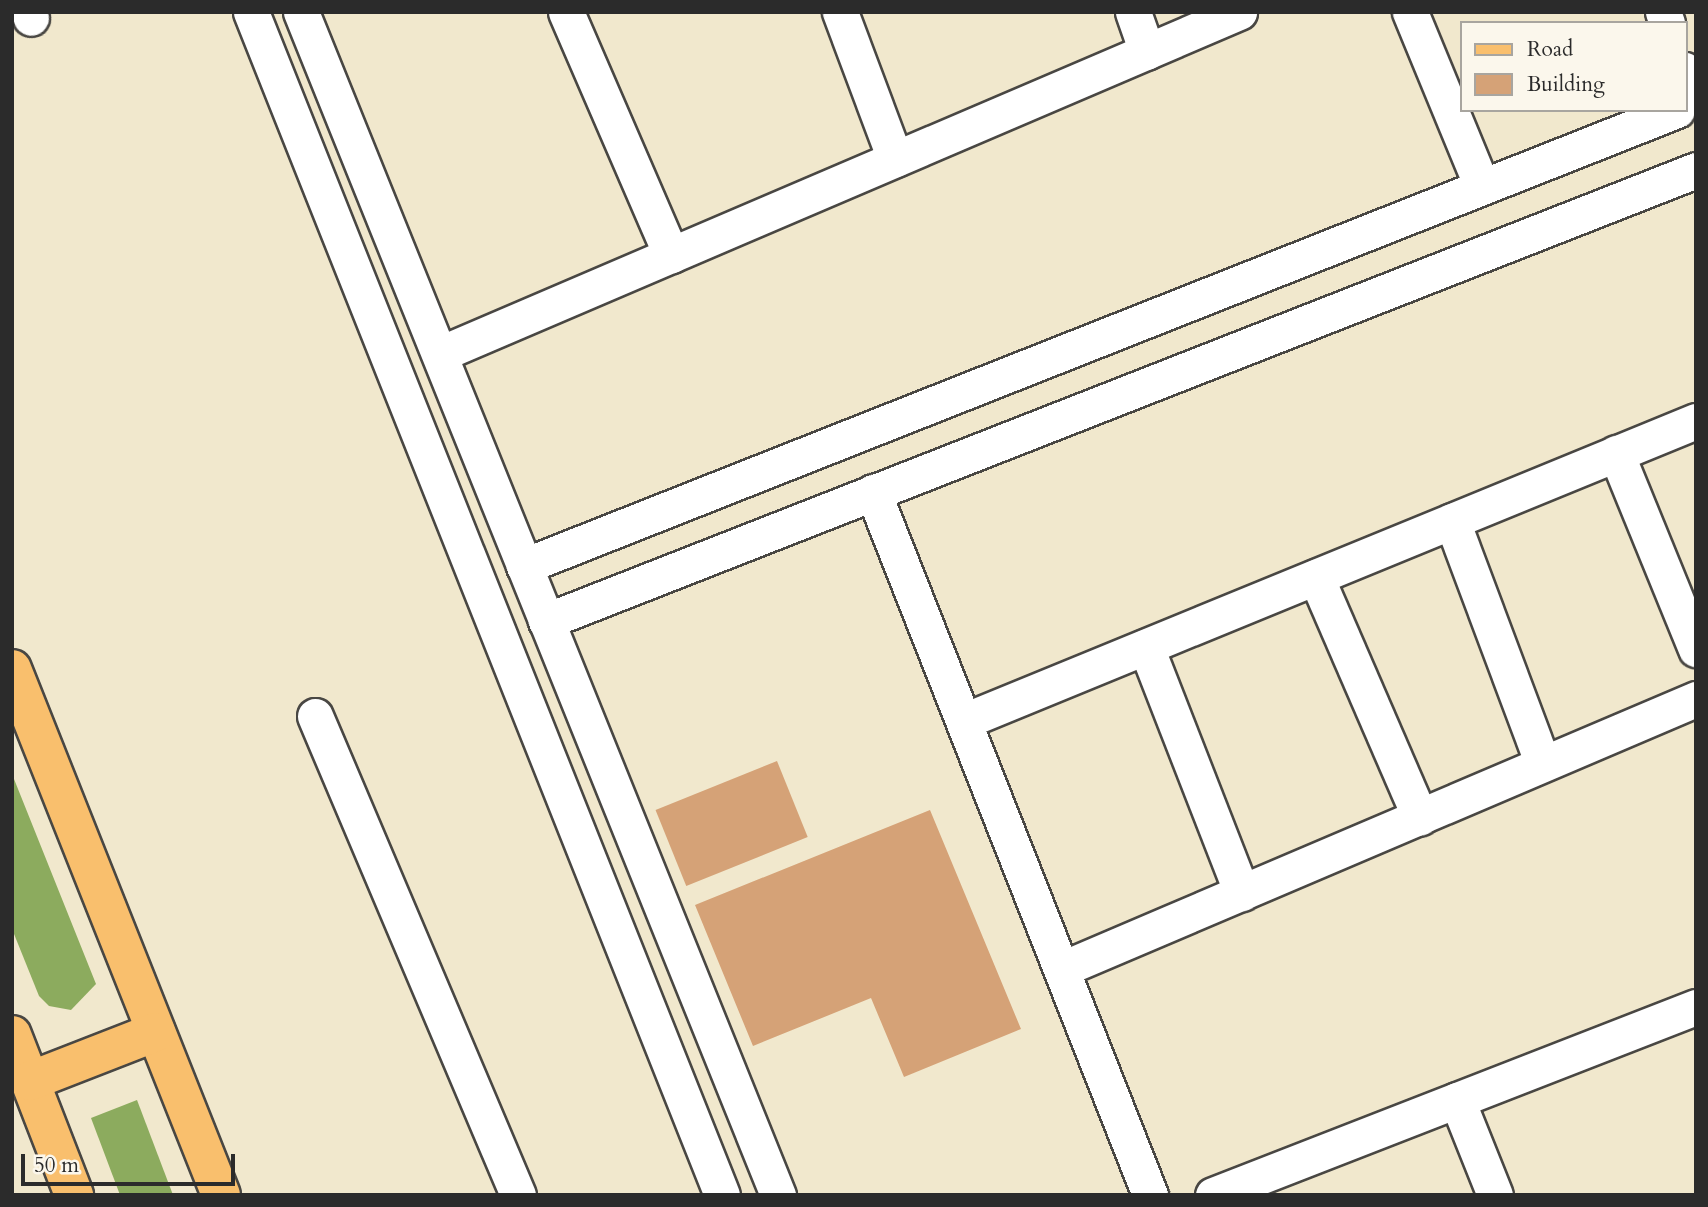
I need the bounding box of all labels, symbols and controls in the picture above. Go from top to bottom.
legend [1460,21,1687,112]
text: Road [1527,35,1573,64]
text: Building [1527,70,1605,99]
scale bar [24,1140,238,1184]
text: 50 m [34,1151,79,1180]

